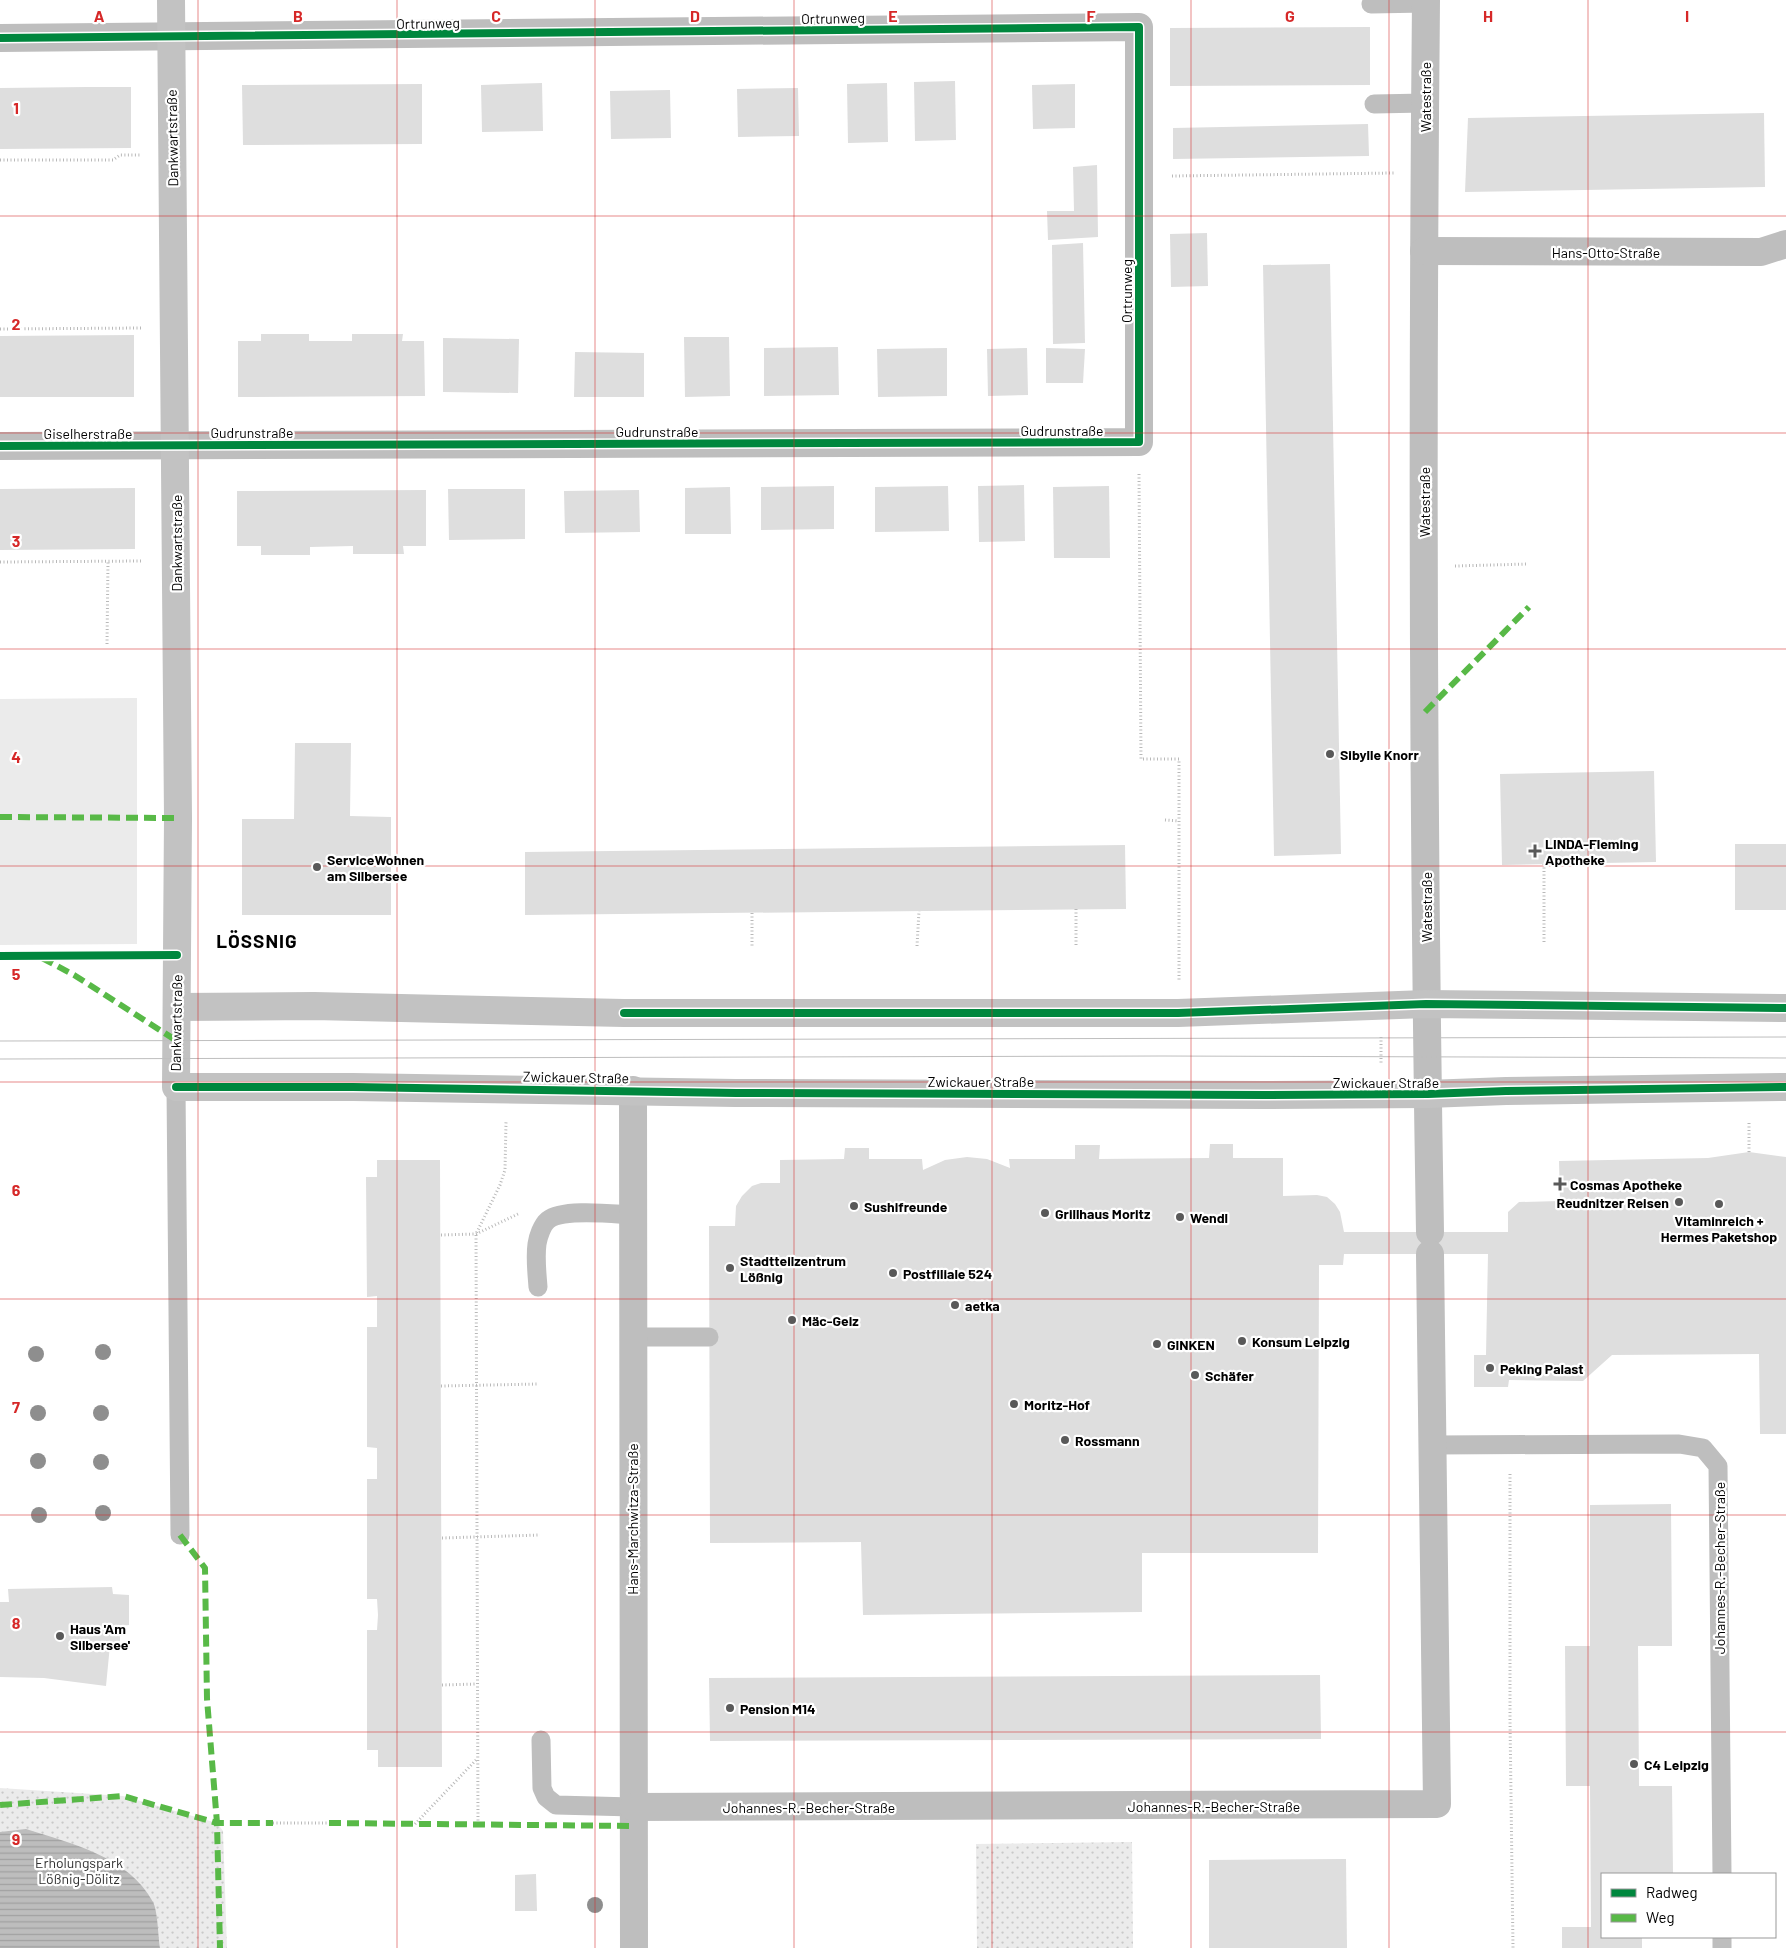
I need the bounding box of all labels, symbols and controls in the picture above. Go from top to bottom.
text: A [94,6,105,25]
text: B [293,6,303,25]
text: C [491,6,501,25]
text: D [690,6,700,25]
text: E [888,6,898,25]
text: F [1087,6,1096,25]
text: G [1285,6,1295,25]
text: H [1483,6,1493,25]
text: I [1685,6,1689,25]
street label: Ortrunweg [801,9,865,27]
street label: Ortrunweg [396,14,460,32]
street label: Watestraße [1417,62,1434,132]
street label: Dankwartstraße [163,89,181,187]
text: 1 [13,98,19,117]
street label: Hans-Otto-Straße [1552,244,1660,261]
street label: Ortrunweg [1118,259,1135,323]
text: 2 [12,314,21,333]
street label: Gudrunstraße [1020,422,1104,439]
street label: Gudrunstraße [615,423,699,440]
street label: Gudrunstraße [210,424,294,441]
street label: Giselherstraße [44,425,132,442]
street label: Watestraße [1416,467,1433,537]
street label: Dankwartstraße [168,494,185,592]
text: 3 [12,531,20,550]
place label: Sibylle Knorr [1340,746,1419,763]
text: 4 [11,747,21,766]
marker: Sibylle Knorr [1324,748,1336,760]
place label: LINDA-Fleming Apotheke [1545,835,1639,868]
marker: LINDA-Fleming Apotheke [1529,845,1541,857]
place label: ServiceWohnen am Silbersee [327,851,424,884]
marker: ServiceWohnen am Silbersee [311,861,323,873]
street label: Watestraße [1418,872,1435,942]
district label: LÖSSNIG [216,929,298,952]
text: 5 [12,964,21,983]
street label: Dankwartstraße [167,974,185,1072]
street label: Zwickauer Straße [523,1068,629,1086]
street label: Zwickauer Straße [928,1073,1034,1090]
street label: Zwickauer Straße [1333,1074,1439,1091]
place label: Cosmas Apotheke [1570,1176,1683,1193]
marker: Cosmas Apotheke [1554,1178,1566,1190]
text: 6 [12,1180,21,1199]
place label: Reudnitzer Reisen [1556,1194,1669,1211]
marker: Reudnitzer Reisen [1673,1196,1685,1208]
place label: Sushifreunde [864,1198,948,1215]
marker: Vitaminreich + Hermes Paketshop [1713,1198,1725,1210]
marker: Sushifreunde [848,1200,860,1212]
place label: Grillhaus Moritz [1055,1205,1151,1222]
marker: Grillhaus Moritz [1039,1207,1051,1219]
place label: Wendl [1190,1209,1228,1226]
marker: Wendl [1174,1211,1186,1223]
place label: Vitaminreich + Hermes Paketshop [1661,1212,1777,1245]
place label: Stadtteilzentrum Lößnig [740,1252,846,1285]
marker: Stadtteilzentrum Lößnig [724,1262,736,1274]
place label: Postfiliale 524 [903,1265,992,1282]
marker: Postfiliale 524 [887,1267,899,1279]
place label: aetka [965,1297,1000,1314]
marker: aetka [949,1299,961,1311]
place label: Mäc-Geiz [802,1312,859,1329]
marker: Mäc-Geiz [786,1314,798,1326]
place label: Konsum Leipzig [1252,1333,1350,1350]
marker: Konsum Leipzig [1236,1335,1248,1347]
place label: GINKEN [1167,1336,1215,1353]
marker: GINKEN [1151,1338,1163,1350]
place label: Peking Palast [1500,1360,1584,1377]
marker: Peking Palast [1484,1362,1496,1374]
place label: Schäfer [1205,1367,1255,1384]
marker: Schäfer [1189,1369,1201,1381]
place label: Moritz-Hof [1024,1396,1090,1413]
text: 7 [12,1397,20,1416]
marker: Moritz-Hof [1008,1398,1020,1410]
place label: Rossmann [1075,1432,1140,1449]
marker: Rossmann [1059,1434,1071,1446]
street label: Hans-Marchwitza-Straße [624,1443,641,1595]
street label: Johannes-R.-Becher-Straße [1711,1482,1728,1654]
text: 8 [12,1613,21,1632]
place label: Haus 'Am Silbersee' [70,1620,131,1653]
marker: Haus 'Am Silbersee' [54,1630,66,1642]
place label: Pension M14 [740,1700,816,1717]
marker: Pension M14 [724,1702,736,1714]
place label: C4 Leipzig [1644,1756,1709,1773]
marker: C4 Leipzig [1628,1758,1640,1770]
street label: Johannes-R.-Becher-Straße [1128,1798,1300,1815]
street label: Johannes-R.-Becher-Straße [723,1799,895,1816]
text: 9 [12,1829,20,1848]
park label: Erholungspark Lößnig-Dölitz [35,1854,123,1887]
legend [1601,1873,1776,1938]
text: Radweg [1646,1883,1698,1901]
text: Weg [1646,1908,1674,1926]

